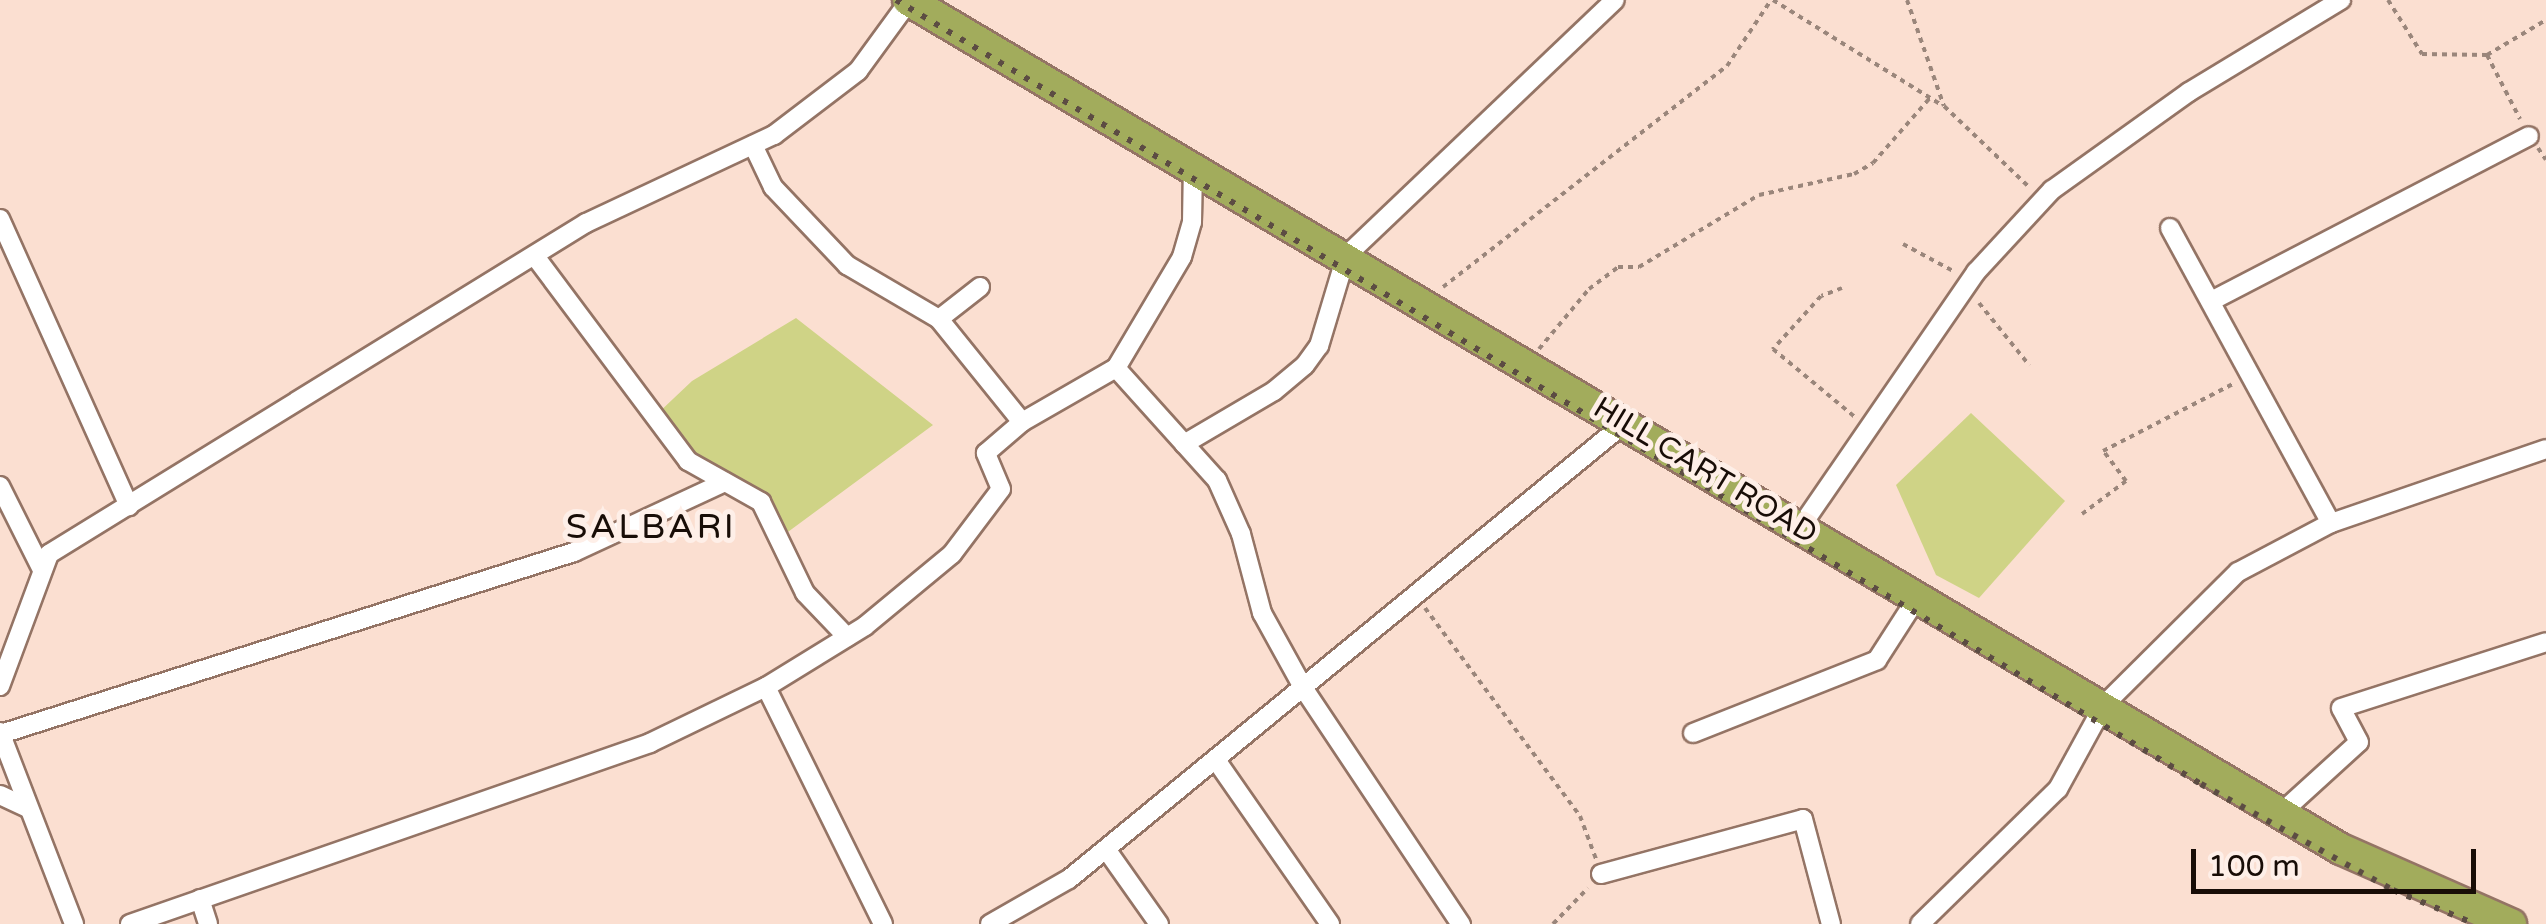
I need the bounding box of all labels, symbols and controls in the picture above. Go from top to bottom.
street label: HILL CART ROAD [1587,390,1823,552]
district label: SALBARI [566,506,736,548]
scale bar [2196,829,2481,891]
text: 100 m [2208,848,2300,885]

